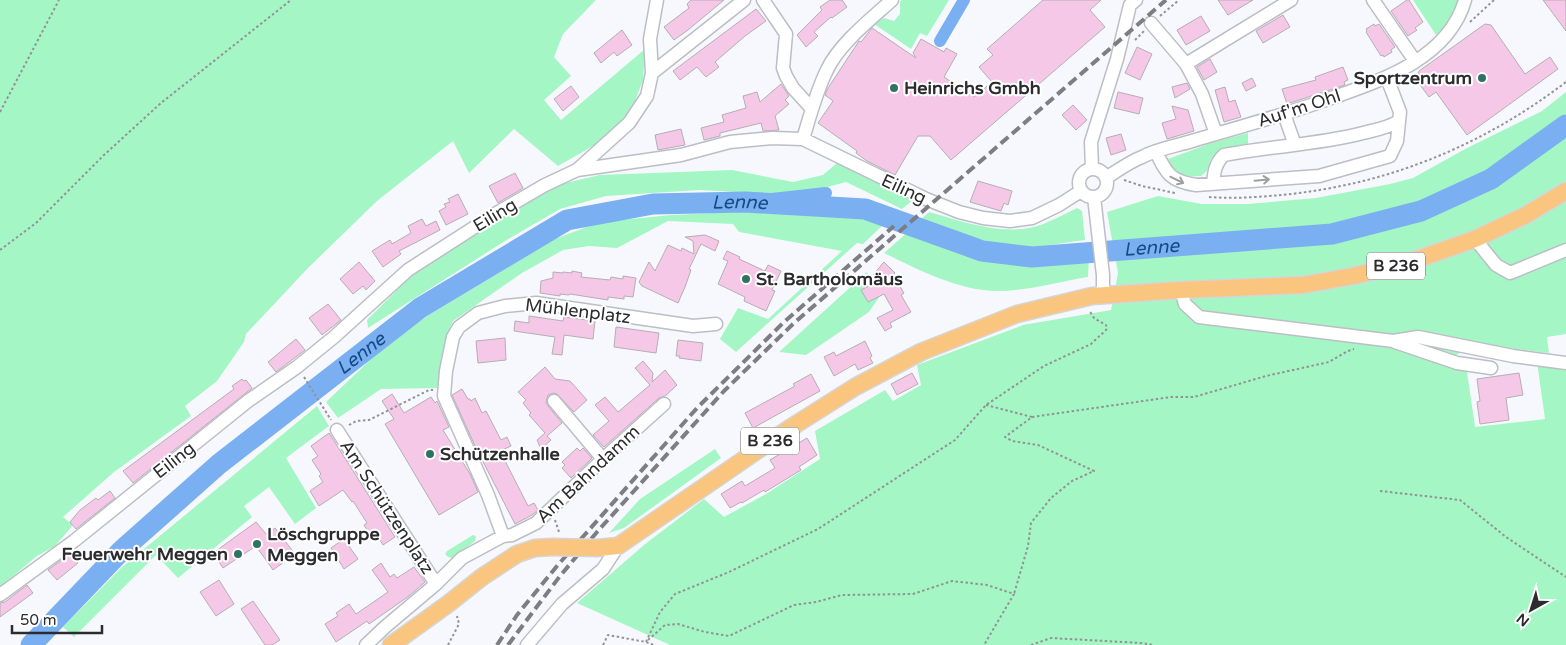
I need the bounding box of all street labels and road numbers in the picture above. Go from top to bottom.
street label: Auf'm Ohl [1255,84,1343,132]
street label: Eiling [878,169,930,209]
street label: Eiling [469,193,521,237]
road number: B 236 [1367,252,1425,280]
street label: Mühlenplatz [524,294,632,328]
street label: Am Bahndamm [532,420,644,528]
road number: B 236 [741,428,799,454]
street label: Am Schützenplatz [335,436,439,578]
street label: Eiling [149,437,199,483]

